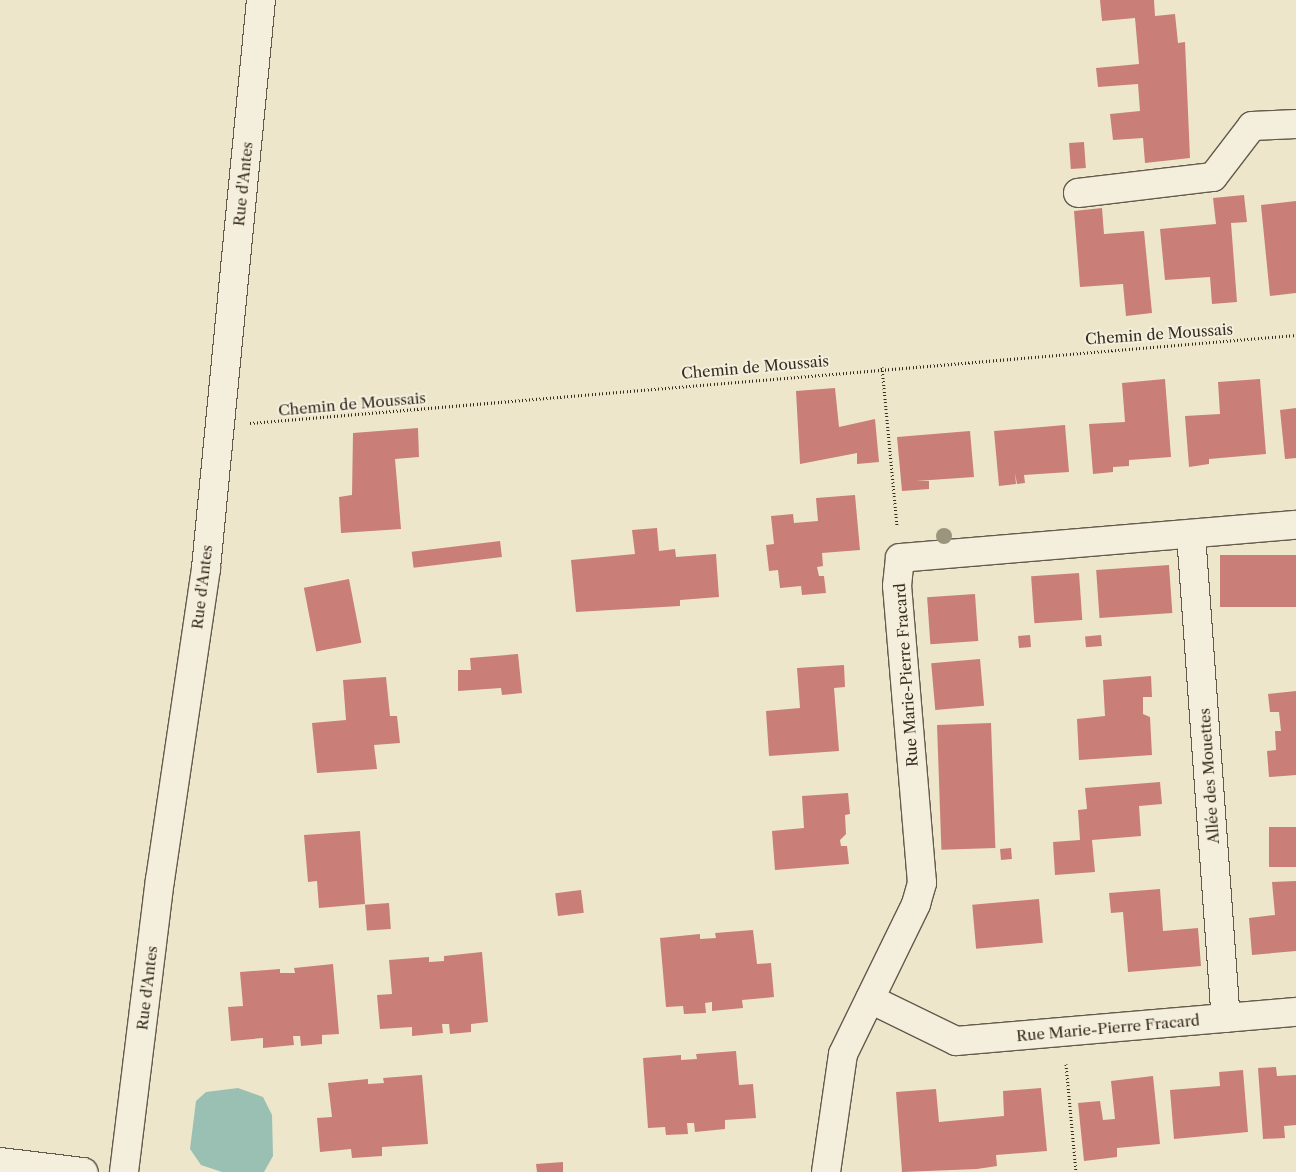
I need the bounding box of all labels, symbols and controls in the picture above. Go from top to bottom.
street label: Rue d'Antes [230,141,256,227]
street label: Chemin de Moussais [1084,320,1234,348]
street label: Chemin de Moussais [680,352,830,382]
street label: Chemin de Moussais [277,389,427,419]
street label: Rue d'Antes [188,544,216,630]
street label: Rue Marie-Pierre Fracard [891,583,921,767]
street label: Allée des Mouettes [1195,708,1223,844]
street label: Rue d'Antes [133,945,161,1031]
street label: Rue Marie-Pierre Fracard [1015,1011,1201,1045]

